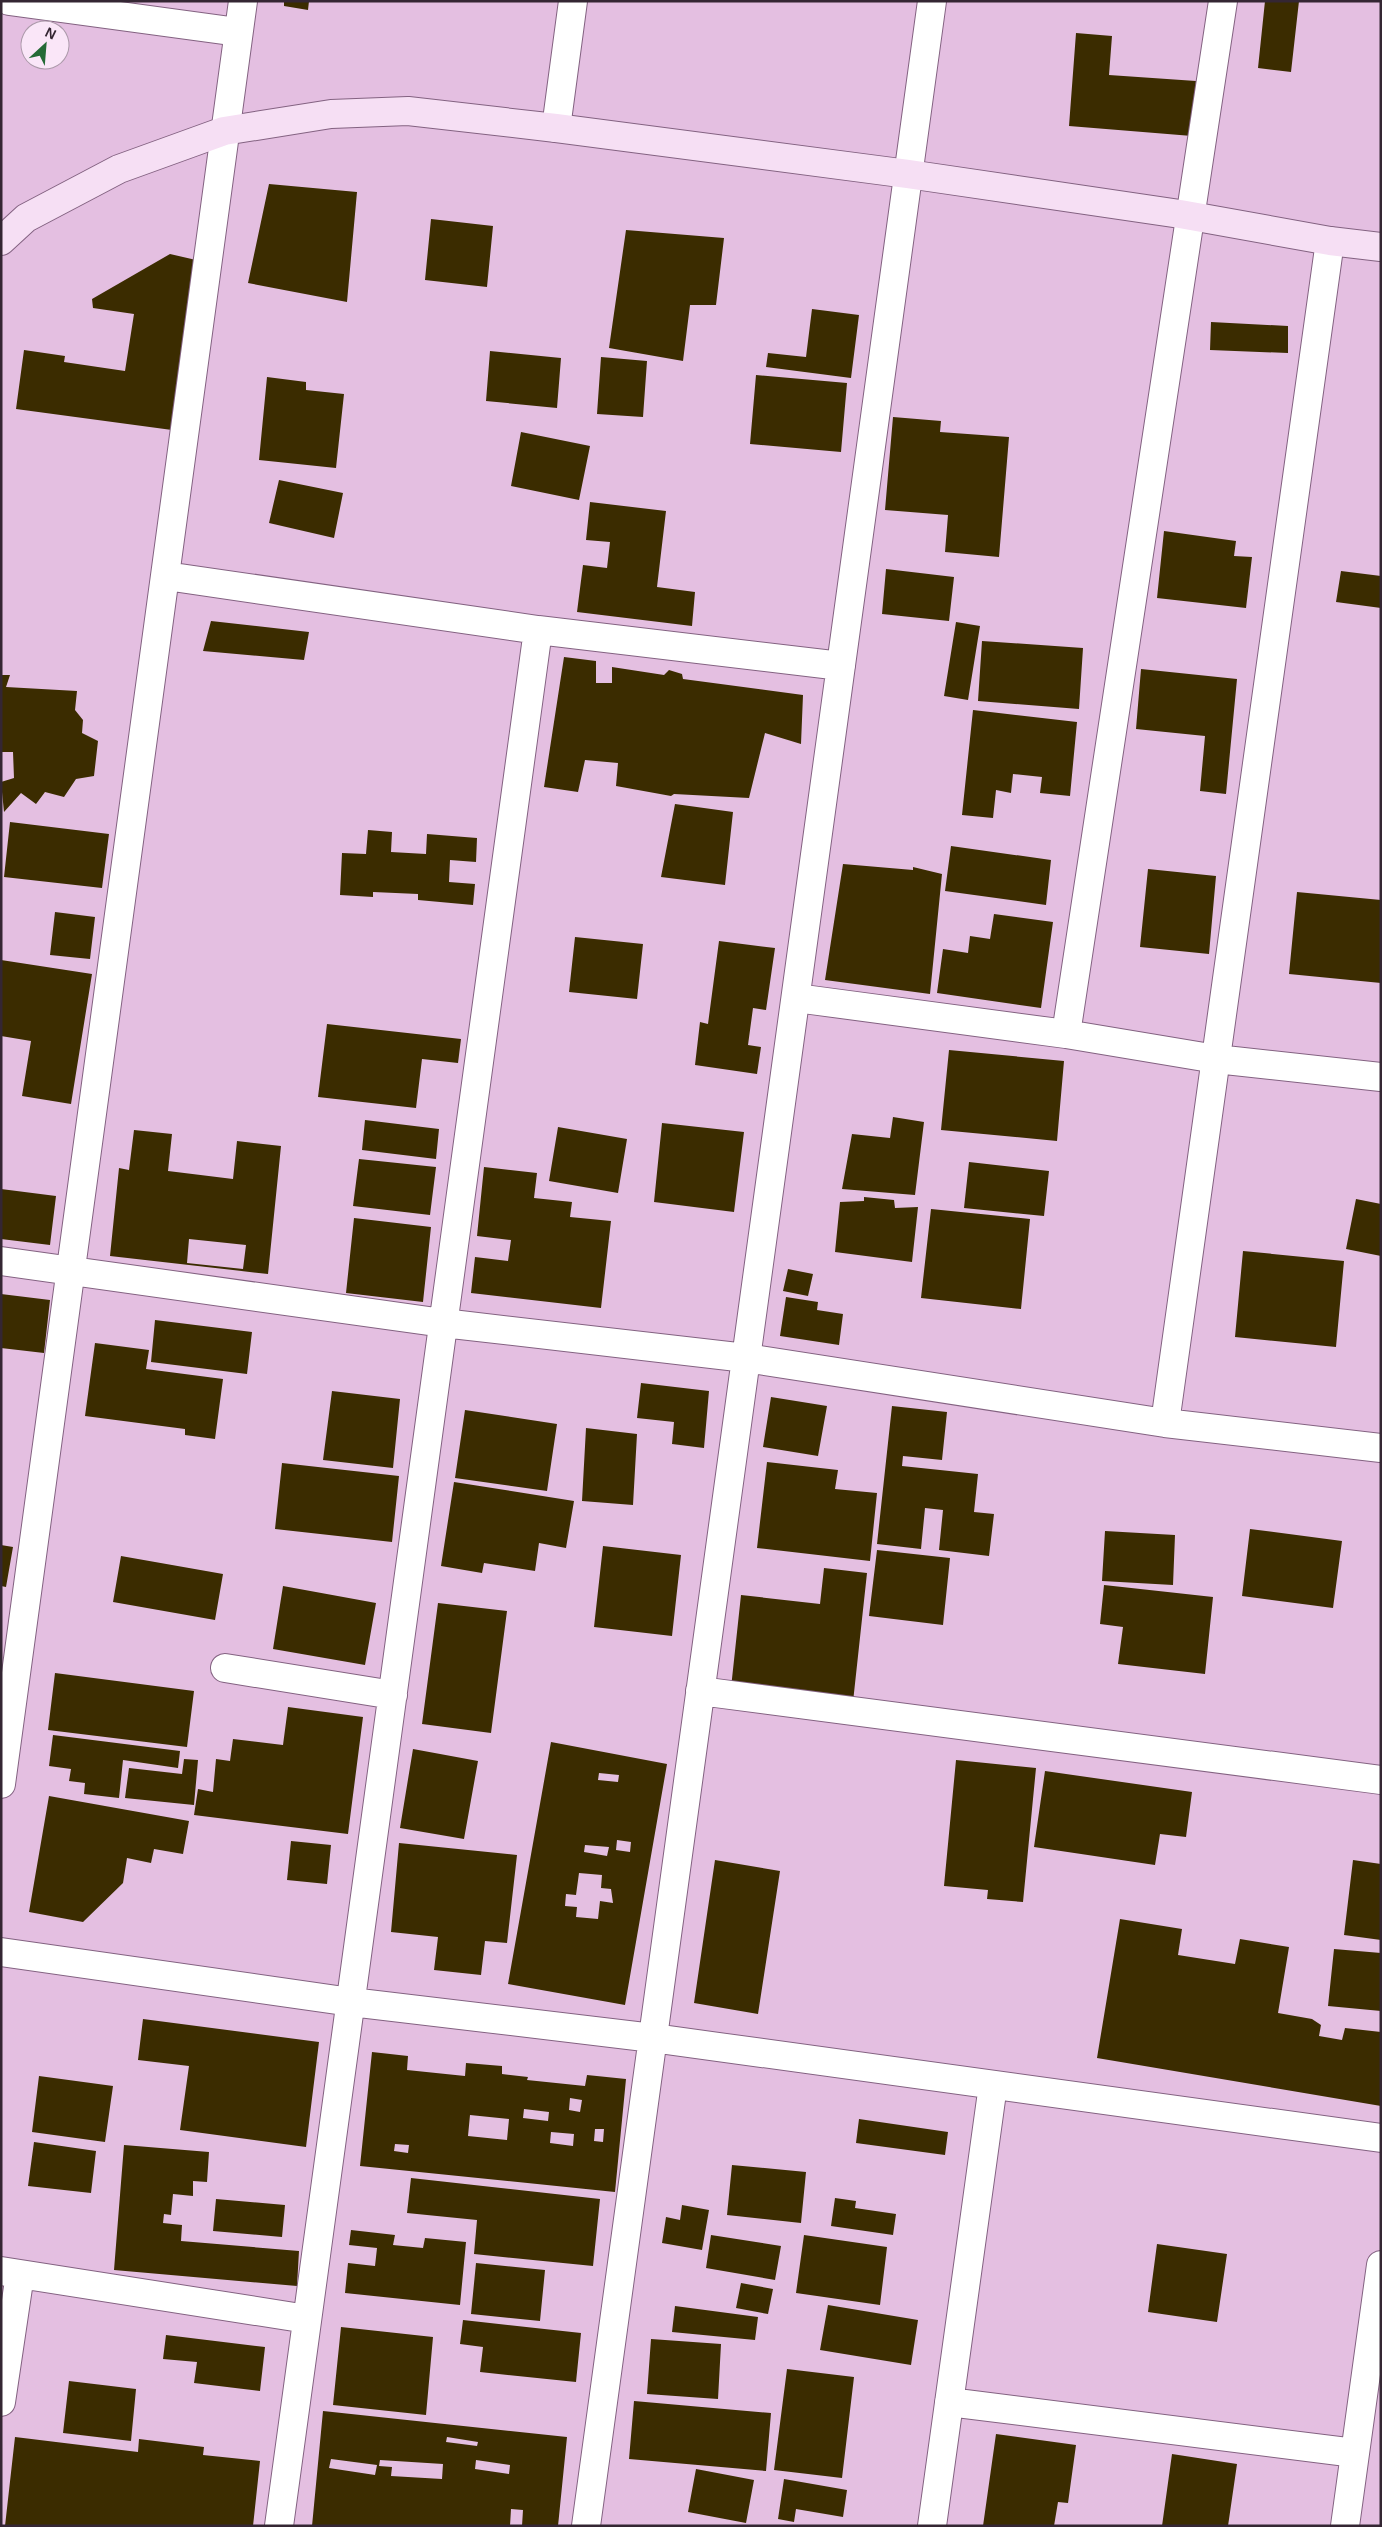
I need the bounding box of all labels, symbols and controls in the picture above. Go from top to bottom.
north arrow [20,20,70,70]
text: N [43,24,59,43]

